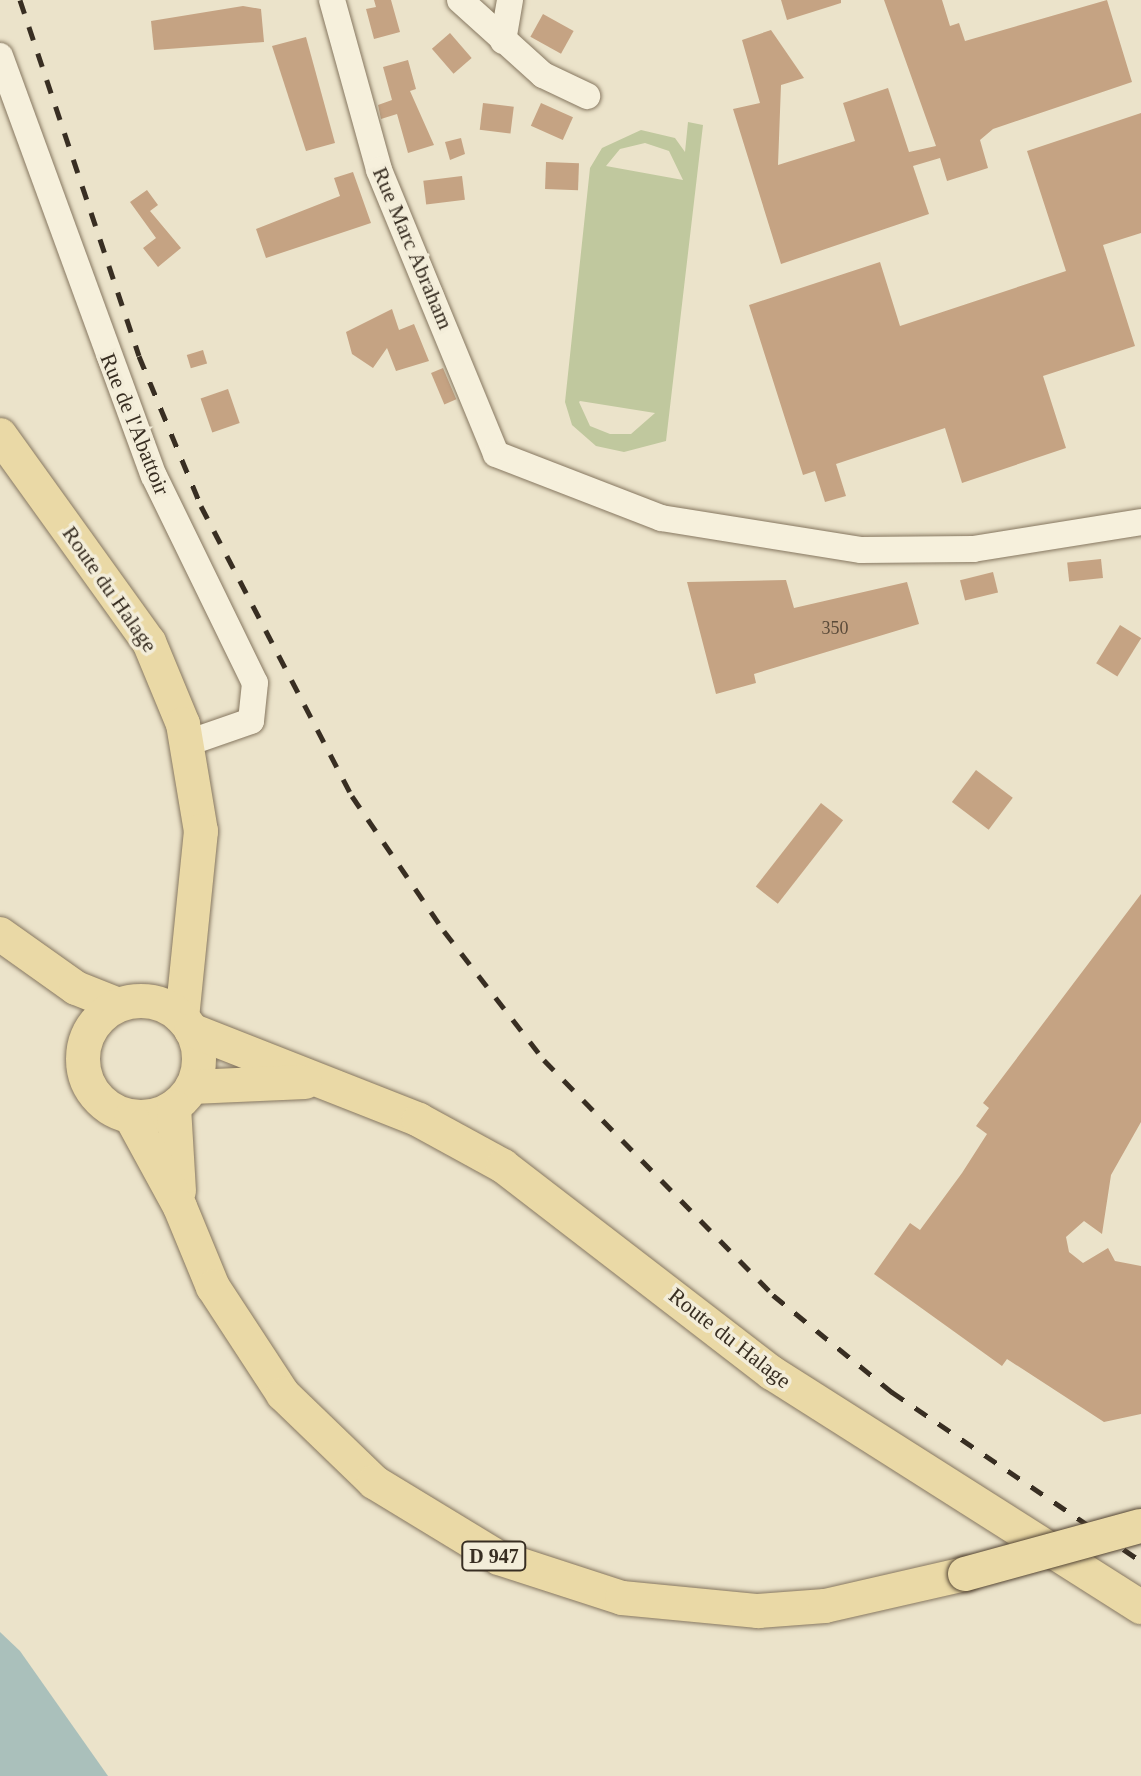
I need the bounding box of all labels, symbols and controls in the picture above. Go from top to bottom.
street label: Rue Marc Abraham [367,162,459,334]
street label: Rue de l'Abattoir [95,349,175,499]
street label: Route du Halage [57,521,163,657]
house number: 350 [822,617,848,639]
street label: Route du Halage [664,1282,796,1394]
road number: D 947 [460,1540,528,1572]

